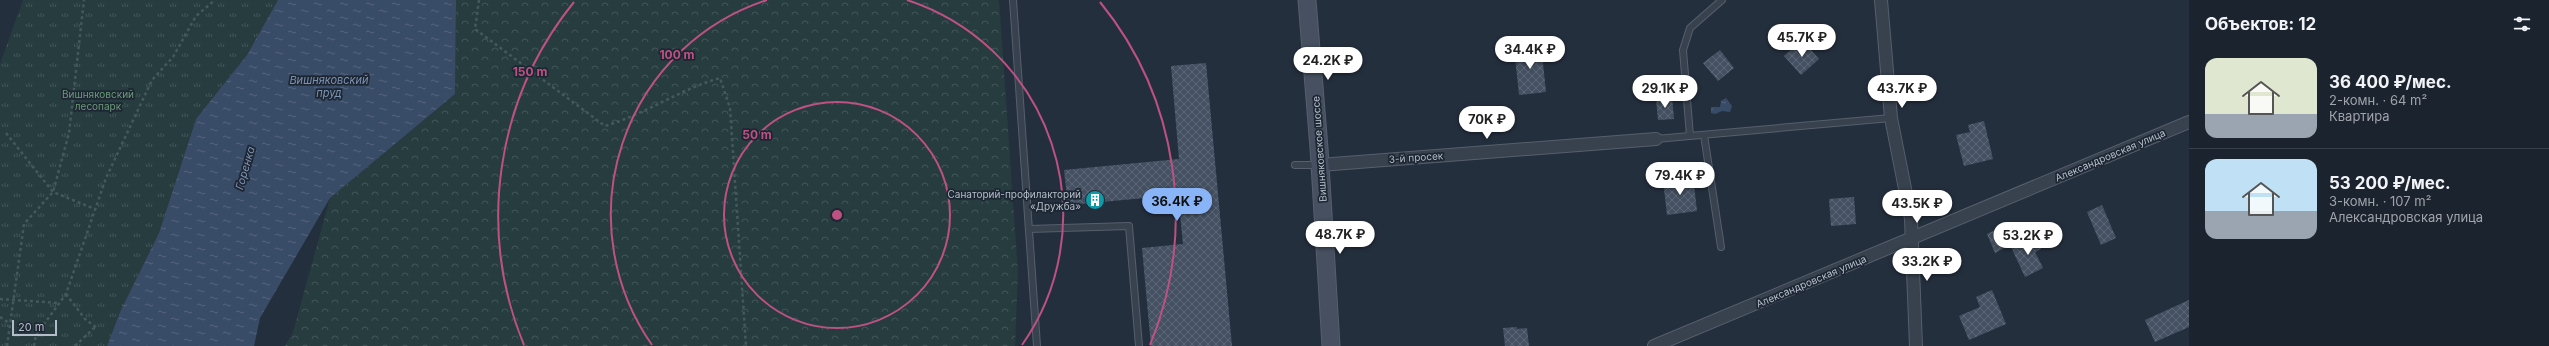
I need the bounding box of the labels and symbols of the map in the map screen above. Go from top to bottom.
pin: 45.7K ₽ [1765,24,1839,58]
pin: 34.4K ₽ [1493,36,1567,70]
text: 100 m [659,47,695,62]
pin: 24.2K ₽ [1291,47,1365,81]
text: 150 m [513,64,547,79]
water label: Вишняковский пруд [289,73,369,100]
pin: 29.1K ₽ [1628,75,1702,109]
pin: 43.7K ₽ [1865,75,1939,109]
park label: Вишняковский лесопарк [62,88,134,112]
street label: Вишняковское шоссе [1309,96,1329,202]
pin: 70K ₽ [1459,106,1515,140]
street label: Александровская улица [2053,126,2167,184]
text: 50 m [742,127,772,142]
water label: Горенка [232,144,258,191]
street label: 3-й просек [1388,149,1444,165]
pin: 79.4K ₽ [1643,162,1717,196]
place label: Санаторий-профилакторий «Дружба» [947,188,1081,212]
pin: 36.4K ₽ [1140,188,1214,222]
building icon: Санаторий-профилакторий «Дружба» [1084,189,1106,211]
pin: 43.5K ₽ [1880,190,1954,224]
centre of rings [830,208,844,222]
pin: 48.7K ₽ [1303,221,1377,255]
pin: 53.2K ₽ [1991,222,2065,256]
pin: 33.2K ₽ [1890,248,1964,282]
street label: Александровская улица [1754,252,1868,310]
scale bar [12,318,57,337]

